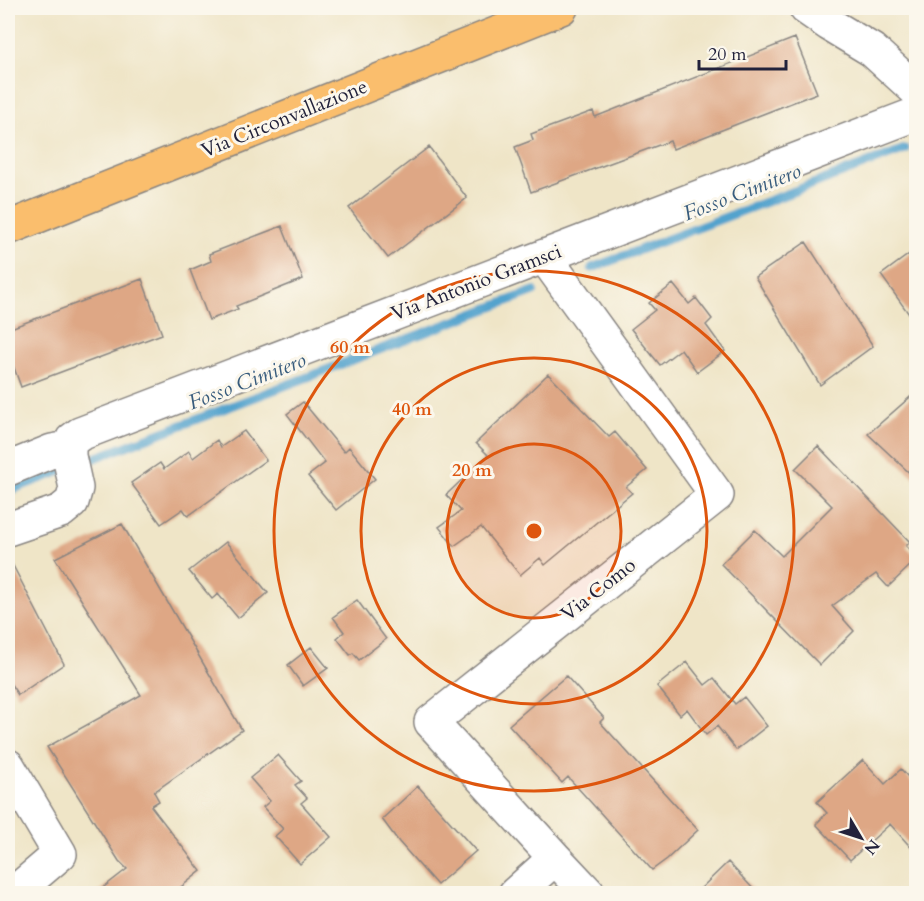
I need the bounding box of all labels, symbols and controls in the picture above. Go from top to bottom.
scale bar [699,33,786,71]
text: 20 m [708,42,747,67]
street label: Via Circonvallazione [197,73,371,164]
water label: Fosso Cimitero [679,157,805,228]
street label: Via Antonio Gramsci [387,237,566,327]
text: 60 m [330,335,370,360]
water label: Fosso Cimitero [184,346,310,417]
text: 40 m [392,397,432,422]
text: 20 m [452,458,492,483]
centre of rings [524,521,544,541]
street label: Via Como [555,552,642,627]
north arrow [831,808,891,868]
text: N [859,834,885,859]

